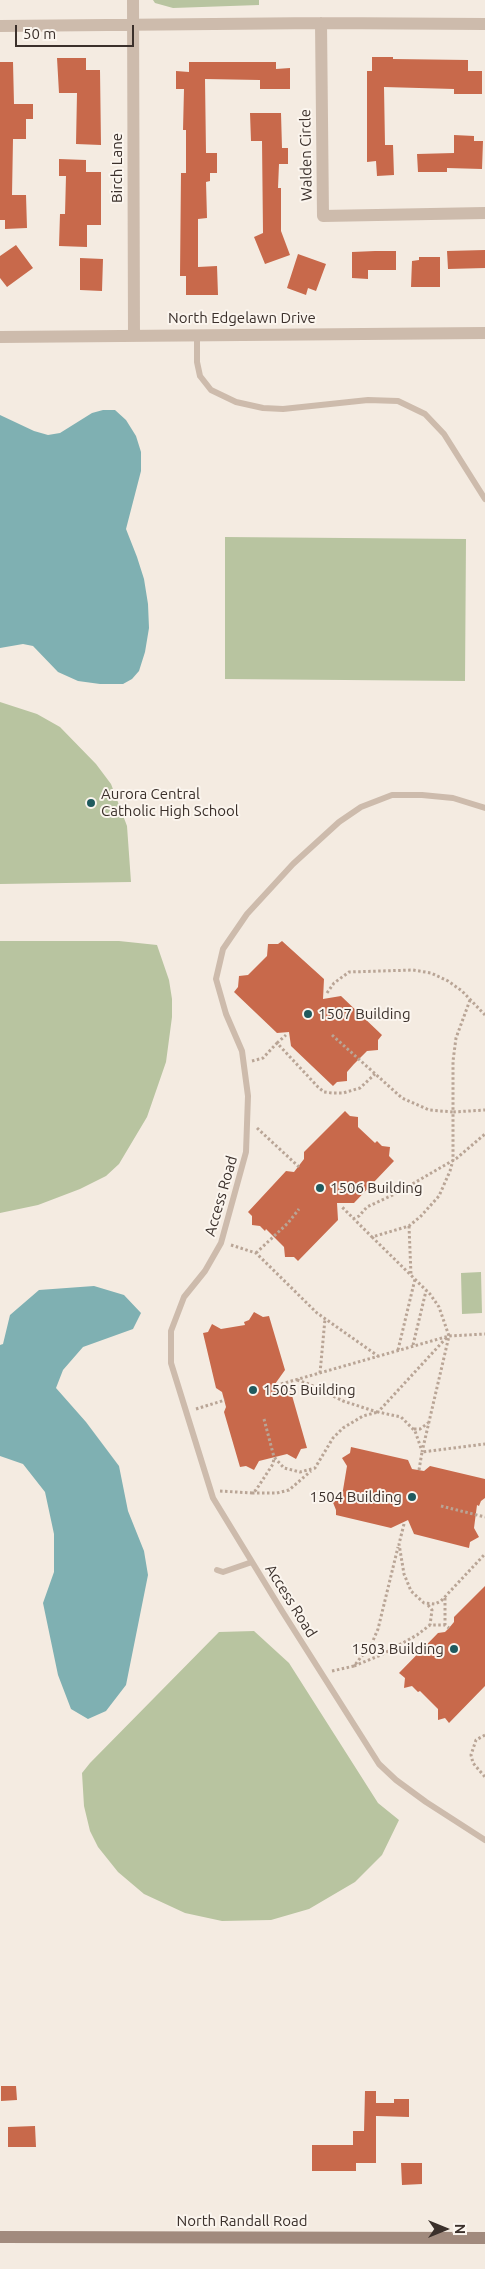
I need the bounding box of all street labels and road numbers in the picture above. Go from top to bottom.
street label: Walden Circle [296,109,316,201]
street label: Birch Lane [108,133,126,203]
street label: North Edgelawn Drive [168,309,316,327]
street label: Access Road [201,1154,241,1238]
street label: Access Road [261,1561,321,1641]
street label: North Randall Road [176,2212,308,2230]

